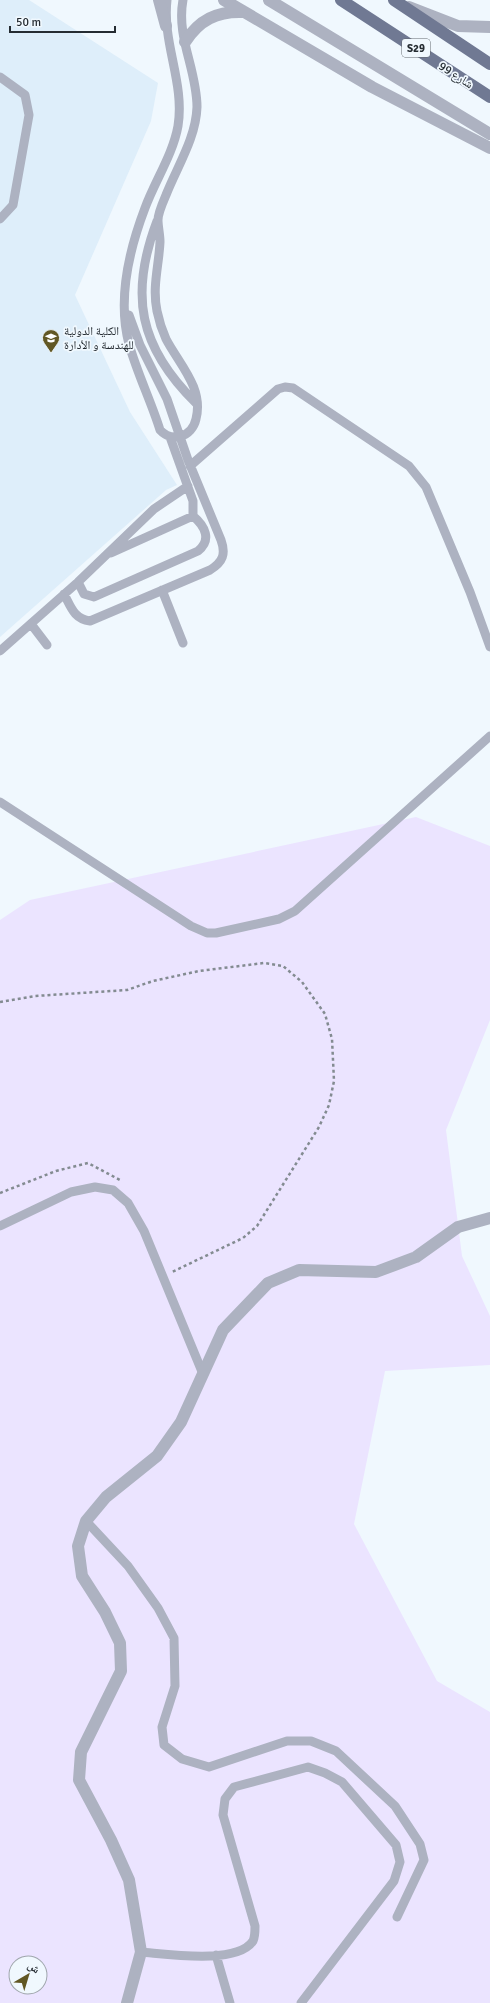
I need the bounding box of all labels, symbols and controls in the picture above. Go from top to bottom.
scale bar [10,8,115,34]
text: 50 m [16,15,41,30]
road number: S29 [402,39,430,57]
street label: 99 شارع [436,59,476,92]
place label: الكلية الدولية للهندسة و الأدارة [64,324,134,353]
school or university icon: الكلية الدولية للهندسة و الأدارة [41,328,61,353]
north arrow [8,1955,48,1995]
text: ش [25,1959,43,1977]

